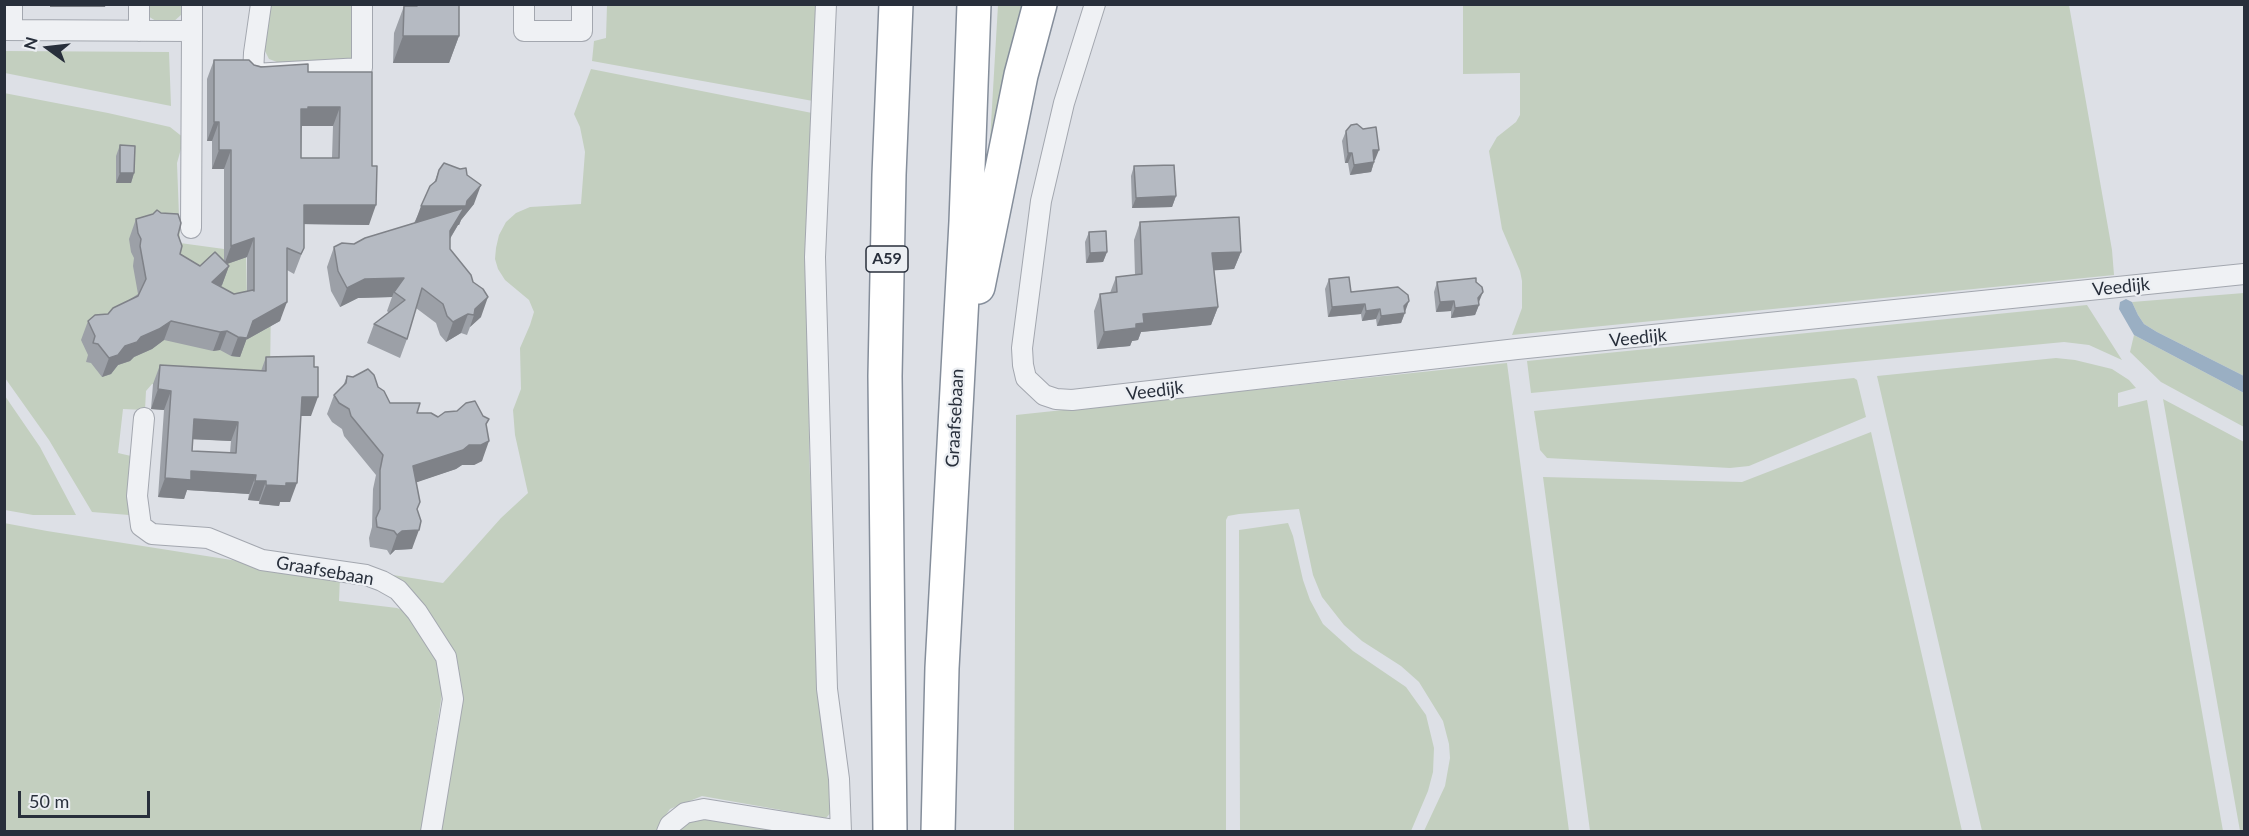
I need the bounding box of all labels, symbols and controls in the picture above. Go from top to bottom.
north arrow [18,18,78,78]
text: N [19,35,41,52]
road number: A59 [866,246,908,272]
street label: Veedijk [2091,273,2151,301]
street label: Veedijk [1608,324,1668,352]
street label: Graafsebaan [942,368,968,468]
street label: Veedijk [1125,377,1185,405]
street label: Graafsebaan [274,552,376,590]
scale bar [21,779,153,817]
text: 50 m [29,790,69,812]

